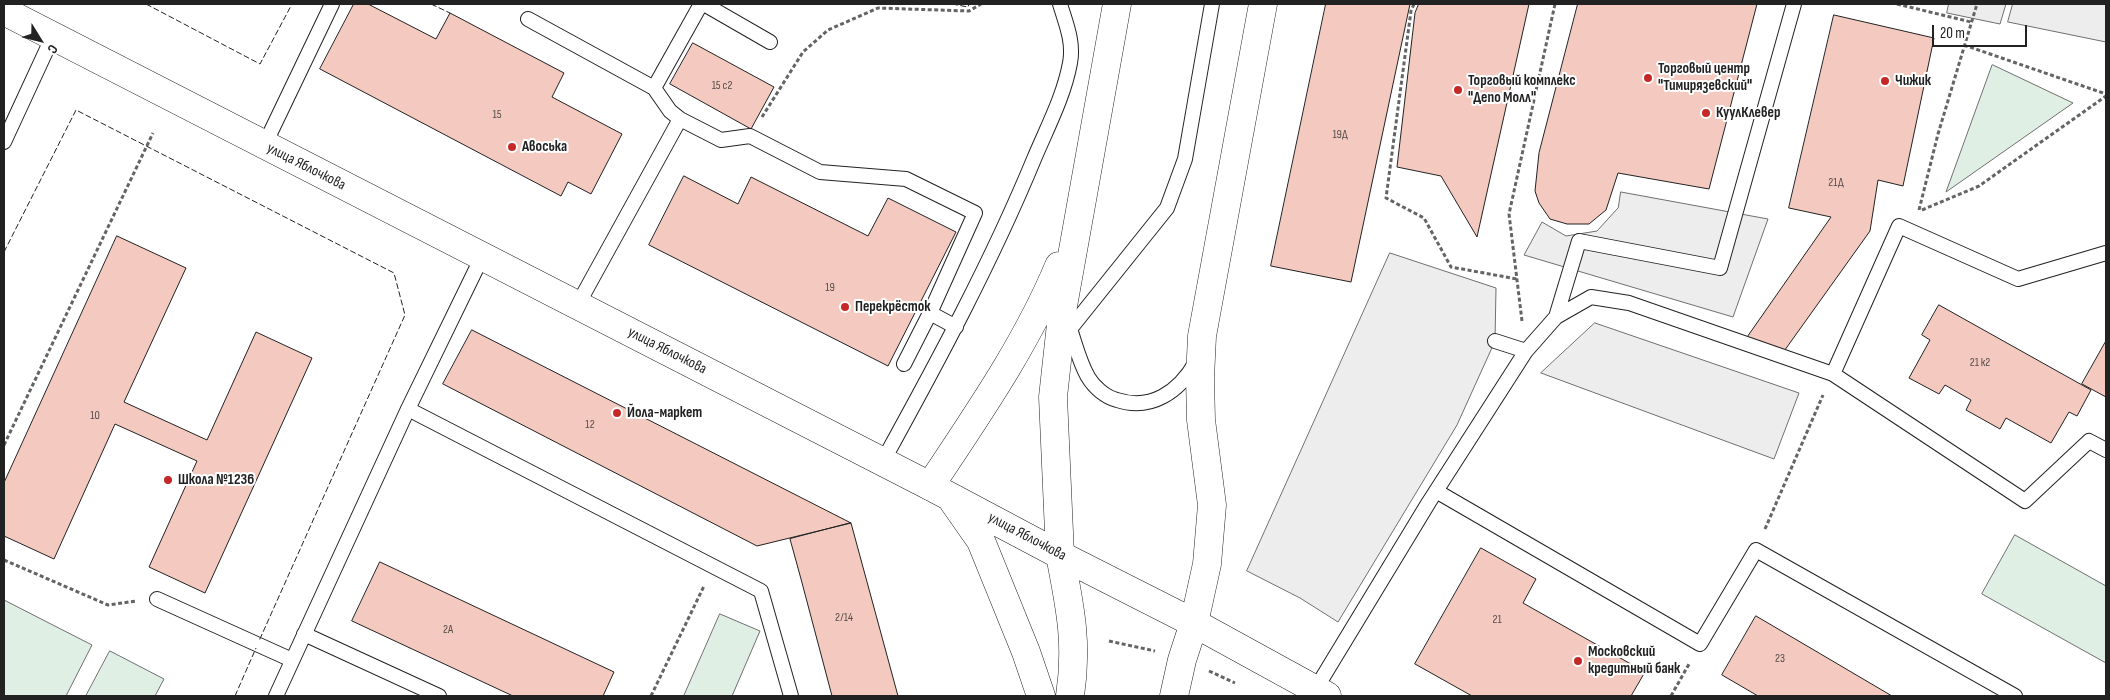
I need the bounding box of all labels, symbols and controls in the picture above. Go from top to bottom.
north arrow [15,15,65,65]
scale bar [1935,15,2030,47]
text: 20 m [1940,24,1965,43]
text: С [44,41,62,57]
place label: Торговый центр "Тимирязевский" [1658,60,1752,95]
place label: Торговый комплекс "Депо Молл" [1468,72,1575,107]
marker: Торговый центр "Тимирязевский" [1642,72,1654,84]
place label: Чижик [1895,72,1931,90]
marker: Чижик [1879,75,1891,87]
house number: 15 с2 [712,79,732,93]
marker: Торговый комплекс "Депо Молл" [1452,84,1464,96]
place label: КуулКлевер [1716,104,1780,122]
marker: КуулКлевер [1700,107,1712,119]
house number: 15 [492,108,502,122]
house number: 19Д [1332,128,1348,142]
place label: Авоська [522,138,567,156]
street label: улица Яблочкова [264,139,348,195]
marker: Авоська [506,141,518,153]
house number: 21Д [1828,176,1844,190]
house number: 19 [825,281,835,295]
place label: Перекрёсток [855,298,931,316]
marker: Перекрёсток [839,301,851,313]
street label: улица Яблочкова [625,323,709,379]
house number: 21 к2 [1970,356,1990,370]
place label: Йола-маркет [627,404,702,422]
marker: Йола-маркет [611,407,623,419]
house number: 10 [90,409,100,423]
house number: 12 [585,418,595,432]
place label: Школа №1236 [178,471,254,489]
marker: Школа №1236 [162,474,174,486]
street label: улица Яблочкова [985,509,1069,565]
house number: 2/14 [835,611,853,625]
house number: 21 [1492,613,1502,627]
house number: 2А [443,623,453,637]
place label: Московский кредитный банк [1588,643,1680,678]
house number: 23 [1775,652,1785,666]
marker: Московский кредитный банк [1572,655,1584,667]

